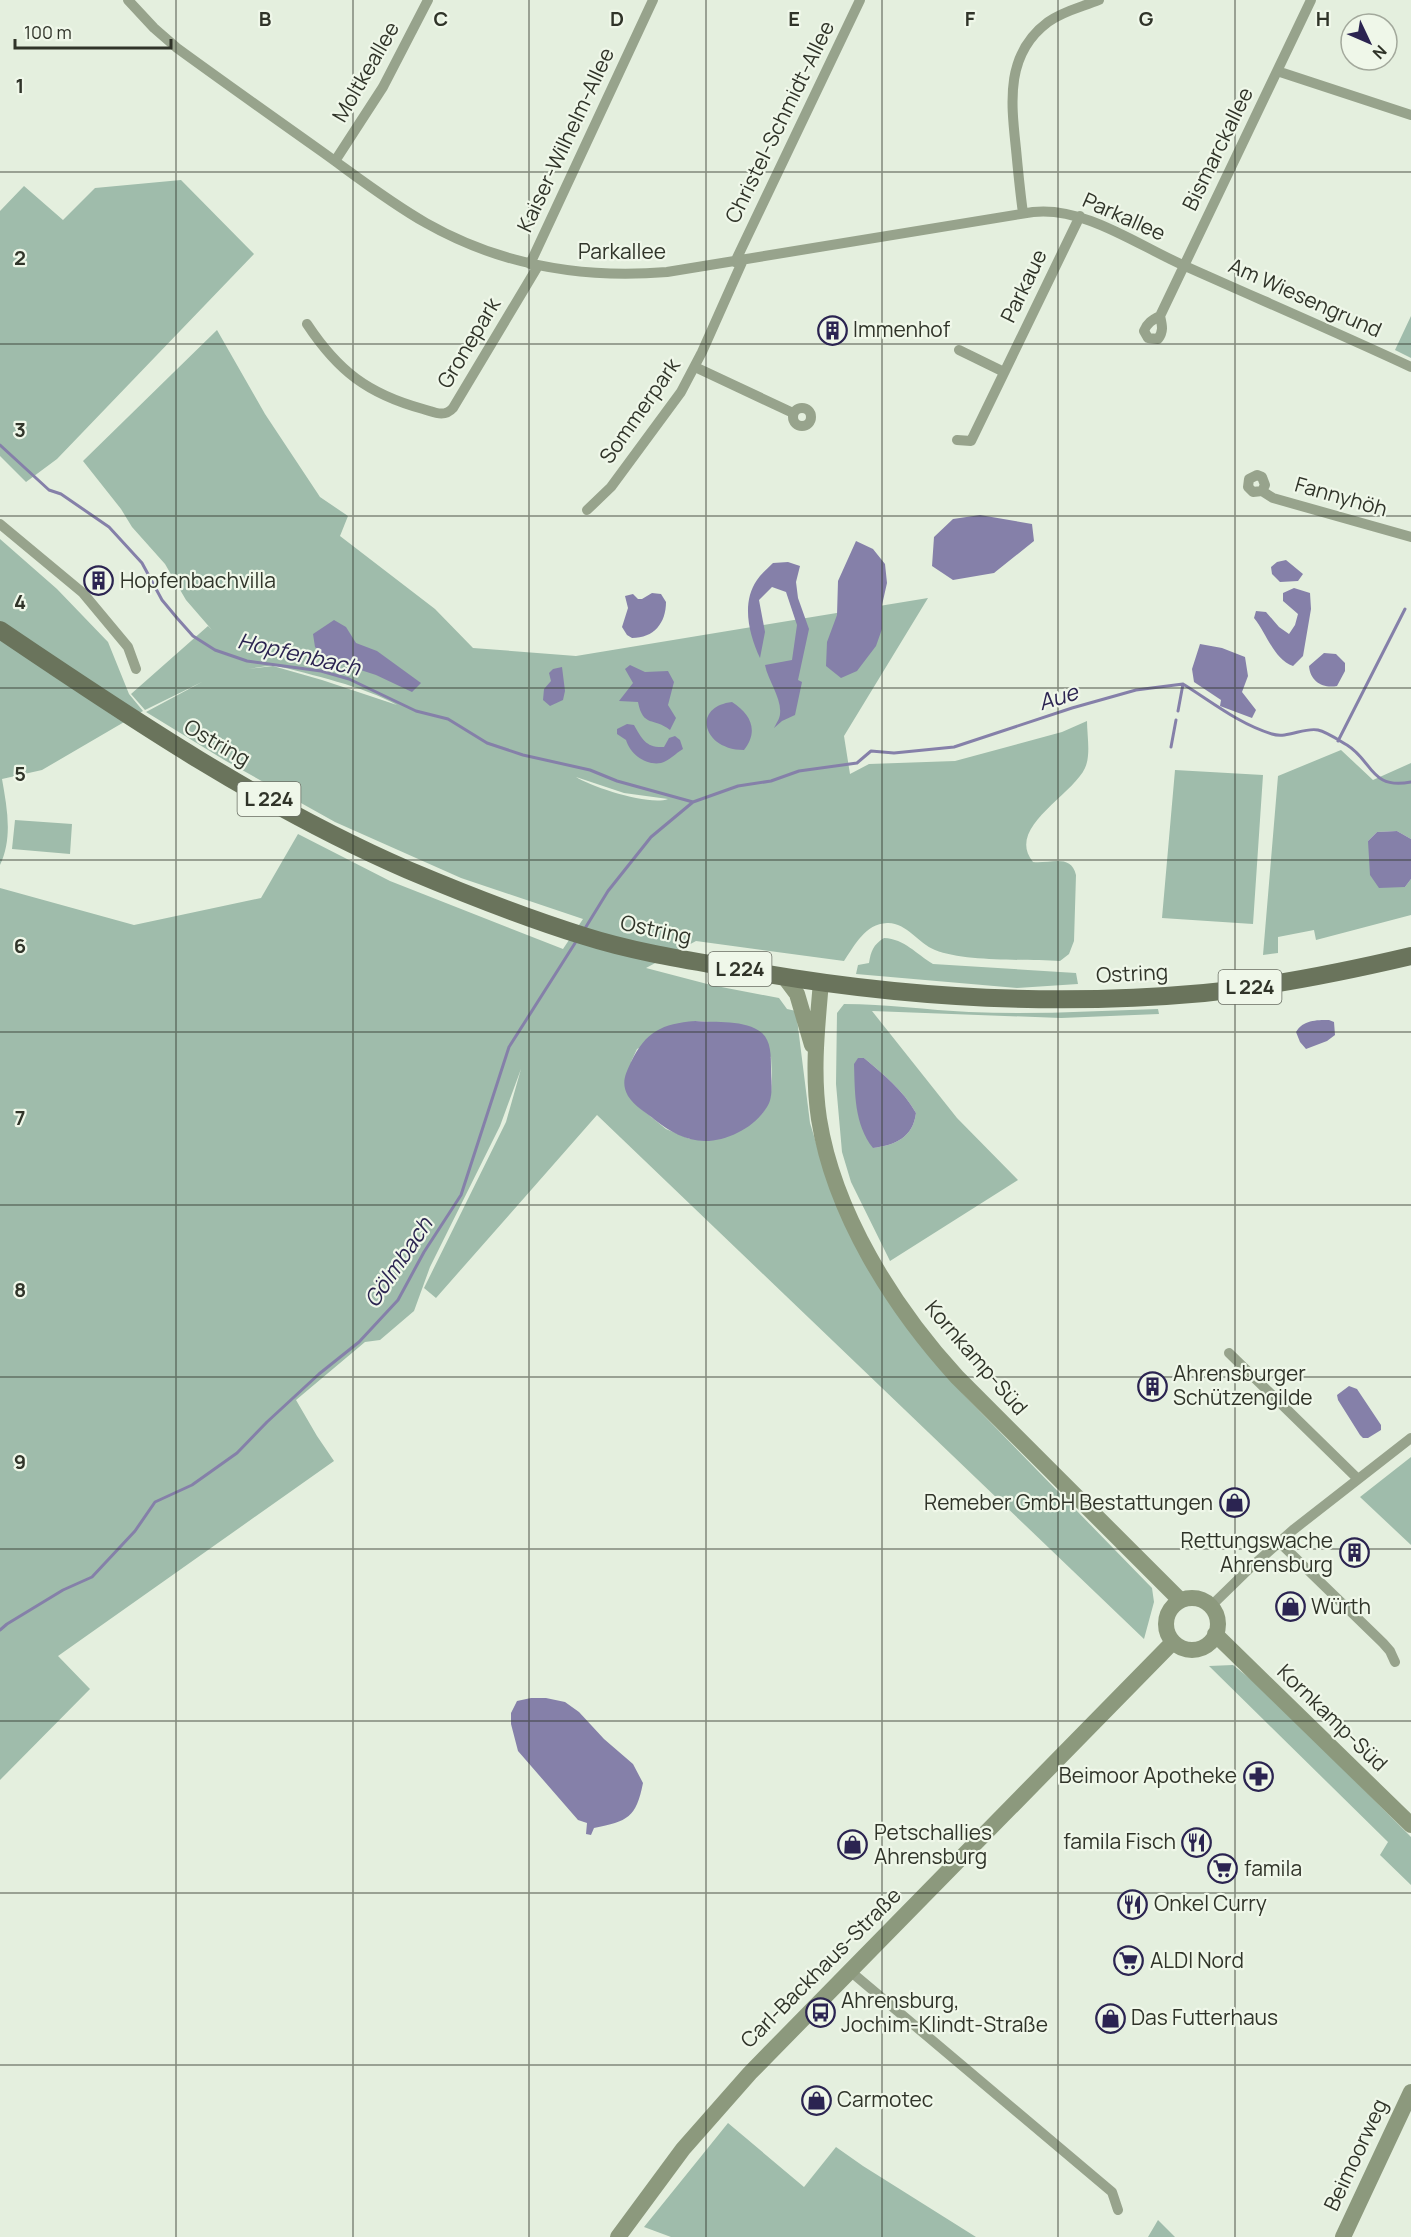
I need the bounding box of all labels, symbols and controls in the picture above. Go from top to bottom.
text: B [259,5,272,32]
text: C [434,5,448,32]
text: D [610,5,624,32]
text: E [788,5,800,32]
text: F [965,5,976,32]
text: G [1139,5,1154,32]
text: H [1316,5,1330,32]
scale bar [15,12,171,50]
north arrow [1339,12,1399,72]
street label: Moltkeallee [325,16,405,127]
street label: Christel-Schmidt-Allee [718,16,840,227]
text: 100 m [24,20,72,44]
text: N [1368,41,1392,64]
street label: Kaiser-Wilhelm-Allee [510,43,620,236]
text: 1 [16,72,24,99]
street label: Bismarckallee [1175,82,1259,215]
street label: Parkallee [1079,185,1170,247]
street label: Parkallee [578,237,666,265]
text: 2 [14,244,26,271]
street label: Parkaue [993,244,1053,327]
street label: Am Wiesengrund [1225,251,1386,343]
street label: Gronepark [430,291,506,393]
building icon: Immenhof [816,314,848,346]
place label: Immenhof [853,315,951,343]
street label: Sommerpark [592,352,686,469]
text: 3 [14,416,26,443]
street label: Fannyhöh [1292,470,1391,523]
building icon: Hopfenbachvilla [83,565,115,597]
place label: Hopfenbachvilla [120,566,276,594]
text: 4 [14,588,26,615]
water label: Hopfenbach [235,625,364,683]
water label: Aue [1035,676,1083,717]
street label: Ostring [179,712,256,772]
text: 5 [14,760,26,787]
road number: L 224 [238,782,300,816]
street label: Ostring [618,908,694,950]
text: 6 [14,932,26,959]
road number: L 224 [708,952,771,986]
street label: Ostring [1095,957,1169,989]
road number: L 224 [1218,970,1282,1004]
text: 7 [15,1104,25,1131]
water label: Gölmbach [357,1210,440,1313]
text: 8 [14,1276,26,1303]
street label: Kornkamp-Süd [919,1294,1034,1421]
place label: Ahrensburger Schützengilde [1173,1359,1313,1411]
building icon: Ahrensburger Schützengilde [1136,1370,1168,1402]
text: 9 [14,1448,26,1475]
shop icon: Remeber GmbH Bestattungen [1218,1487,1250,1519]
place label: Remeber GmbH Bestattungen [924,1488,1213,1516]
place label: Rettungswache Ahrensburg [1180,1526,1333,1578]
building icon: Rettungswache Ahrensburg [1338,1537,1370,1569]
shop icon: Würth [1274,1591,1306,1623]
place label: Würth [1311,1592,1371,1620]
street label: Kornkamp-Süd [1272,1658,1394,1777]
pharmacy icon: Beimoor Apotheke [1242,1760,1274,1792]
place label: Beimoor Apotheke [1059,1761,1237,1789]
place label: Petschallies Ahrensburg [874,1818,992,1870]
restaurant icon: famila Fisch [1181,1826,1213,1858]
place label: famila Fisch [1063,1827,1176,1855]
shop icon: Petschallies Ahrensburg [837,1829,869,1861]
supermarket icon: famila [1207,1853,1239,1885]
place label: famila [1244,1854,1302,1882]
street label: Carl-Backhaus-Straße [734,1881,907,2054]
restaurant icon: Onkel Curry [1117,1888,1149,1920]
place label: Onkel Curry [1154,1889,1267,1917]
supermarket icon: ALDI Nord [1113,1945,1145,1977]
place label: ALDI Nord [1150,1946,1244,1974]
place label: Ahrensburg, Jochim-Klindt-Straße [841,1986,1048,2038]
bus stop icon: Ahrensburg, Jochim-Klindt-Straße [804,1997,836,2029]
shop icon: Das Futterhaus [1094,2002,1126,2034]
place label: Das Futterhaus [1131,2003,1278,2031]
shop icon: Carmotec [800,2084,832,2116]
place label: Carmotec [837,2085,933,2113]
street label: Beimoorweg [1317,2094,1393,2215]

